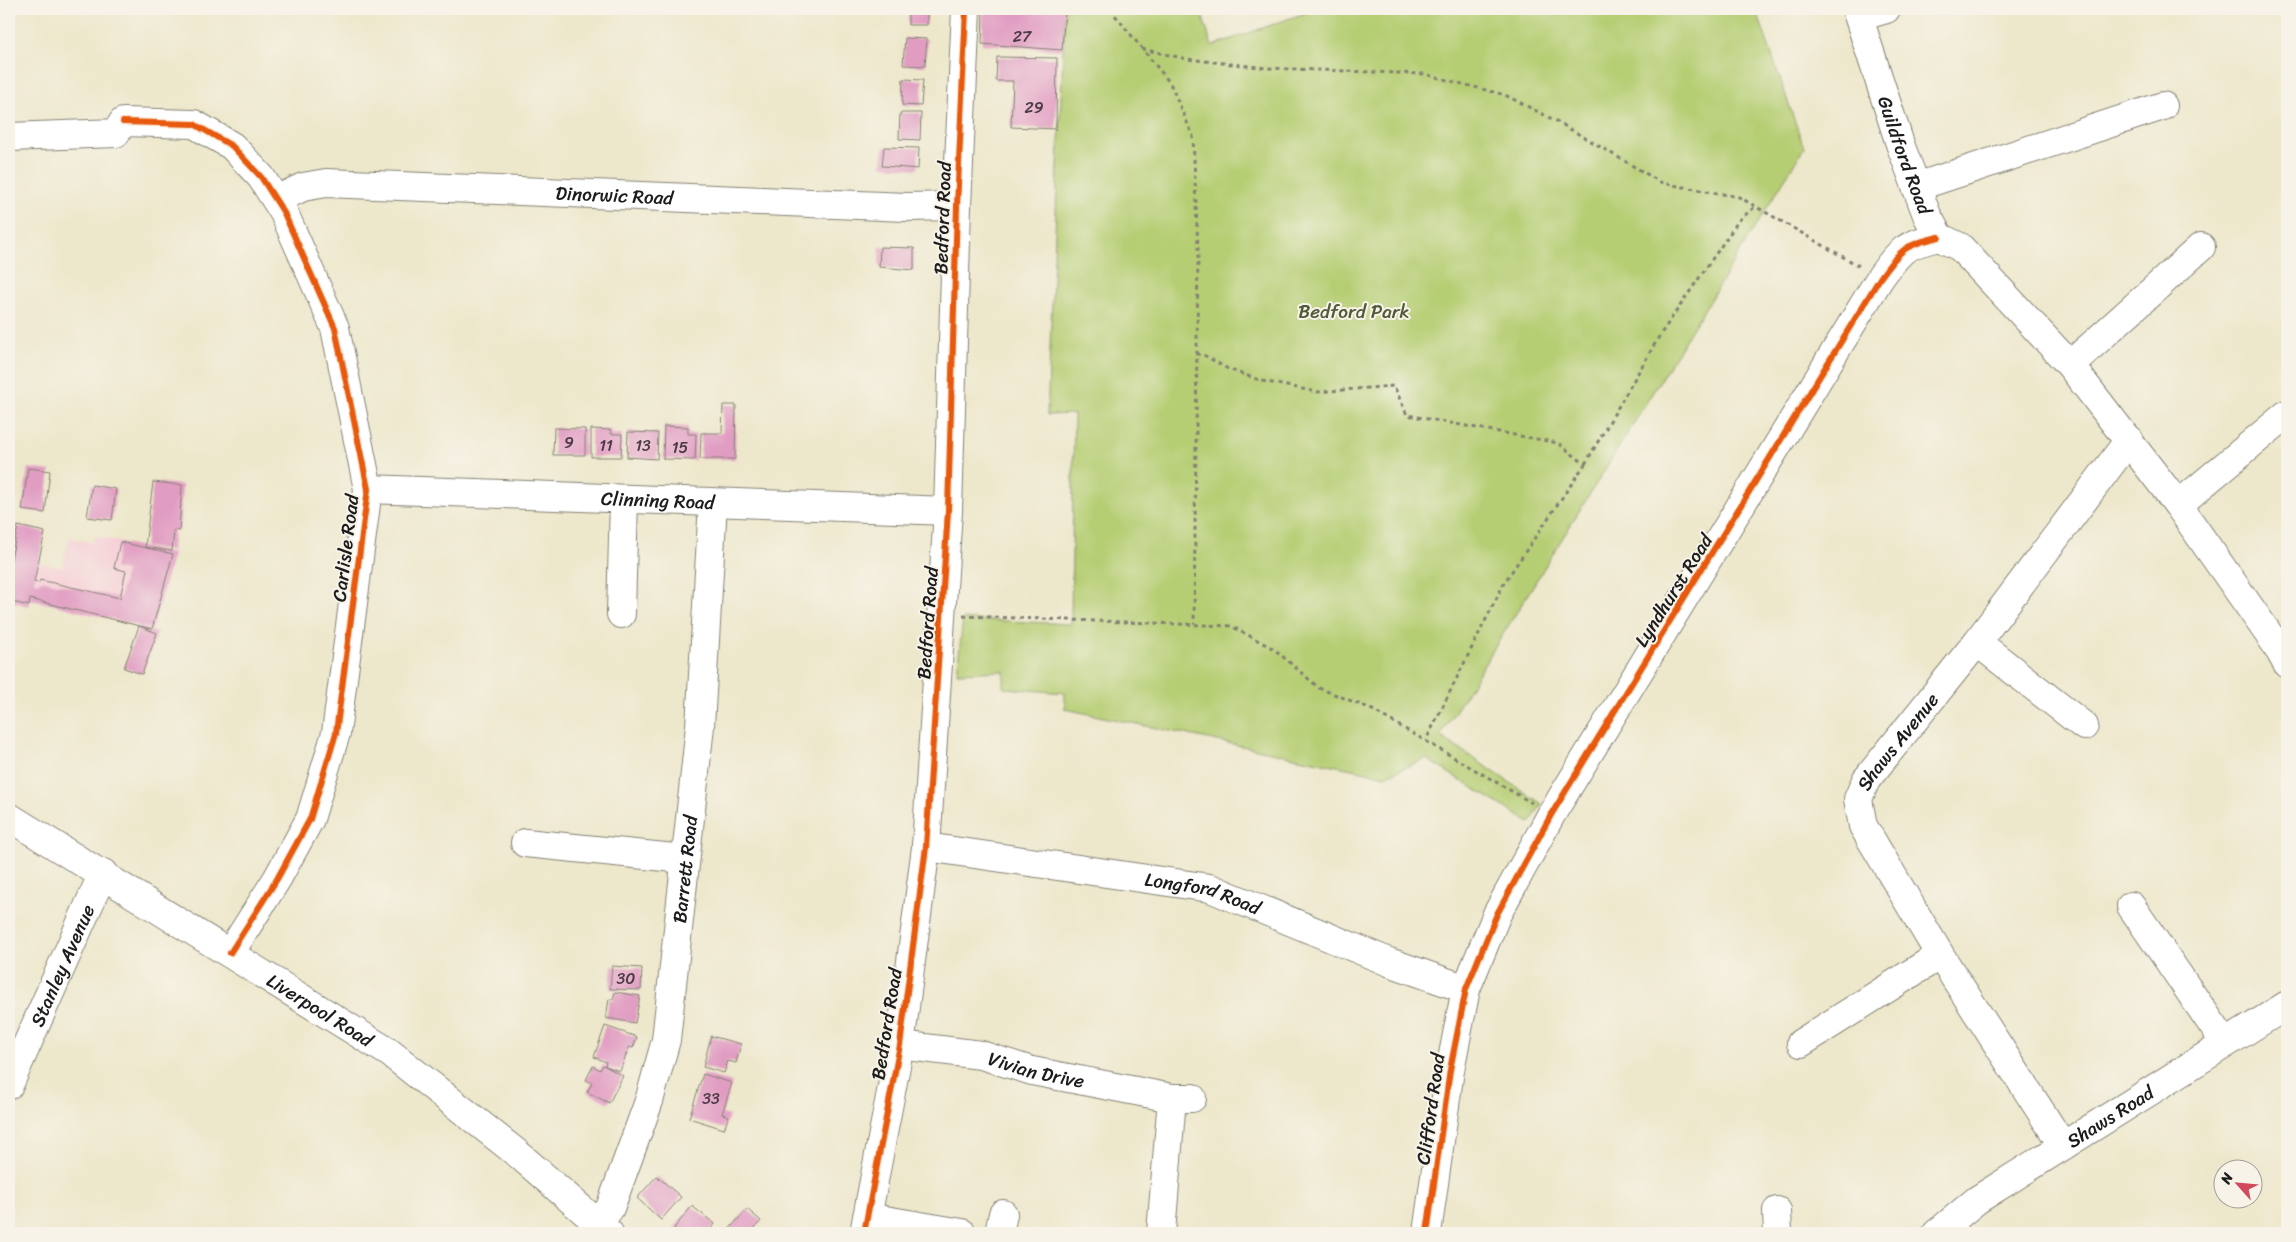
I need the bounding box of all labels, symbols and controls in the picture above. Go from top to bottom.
house number: 27 [1013,22,1032,51]
street label: Guildford Road [1868,92,1942,221]
house number: 29 [1024,93,1044,122]
street label: Bedford Road [924,160,961,275]
street label: Dinorwic Road [555,177,675,214]
park label: Bedford Park [1298,295,1410,328]
house number: 9 [564,428,574,457]
house number: 11 [599,431,613,460]
house number: 13 [635,431,651,460]
house number: 15 [672,433,689,462]
street label: Clinning Road [600,482,717,519]
street label: Carlisle Road [323,492,369,604]
street label: Lyndhurst Road [1625,526,1722,654]
street label: Bedford Road [907,565,948,681]
street label: Shaws Avenue [1847,685,1948,796]
street label: Barrett Road [663,812,707,925]
street label: Longford Road [1143,863,1268,925]
street label: Stanley Avenue [21,899,104,1032]
street label: Liverpool Road [260,964,381,1056]
house number: 30 [617,964,635,993]
street label: Bedford Road [861,965,912,1082]
street label: Vivian Drive [984,1042,1087,1098]
street label: Clifford Road [1406,1049,1455,1167]
street label: Shaws Road [2060,1076,2162,1157]
house number: 33 [702,1084,720,1113]
north arrow [2214,1160,2264,1210]
text: N [2213,1168,2240,1189]

